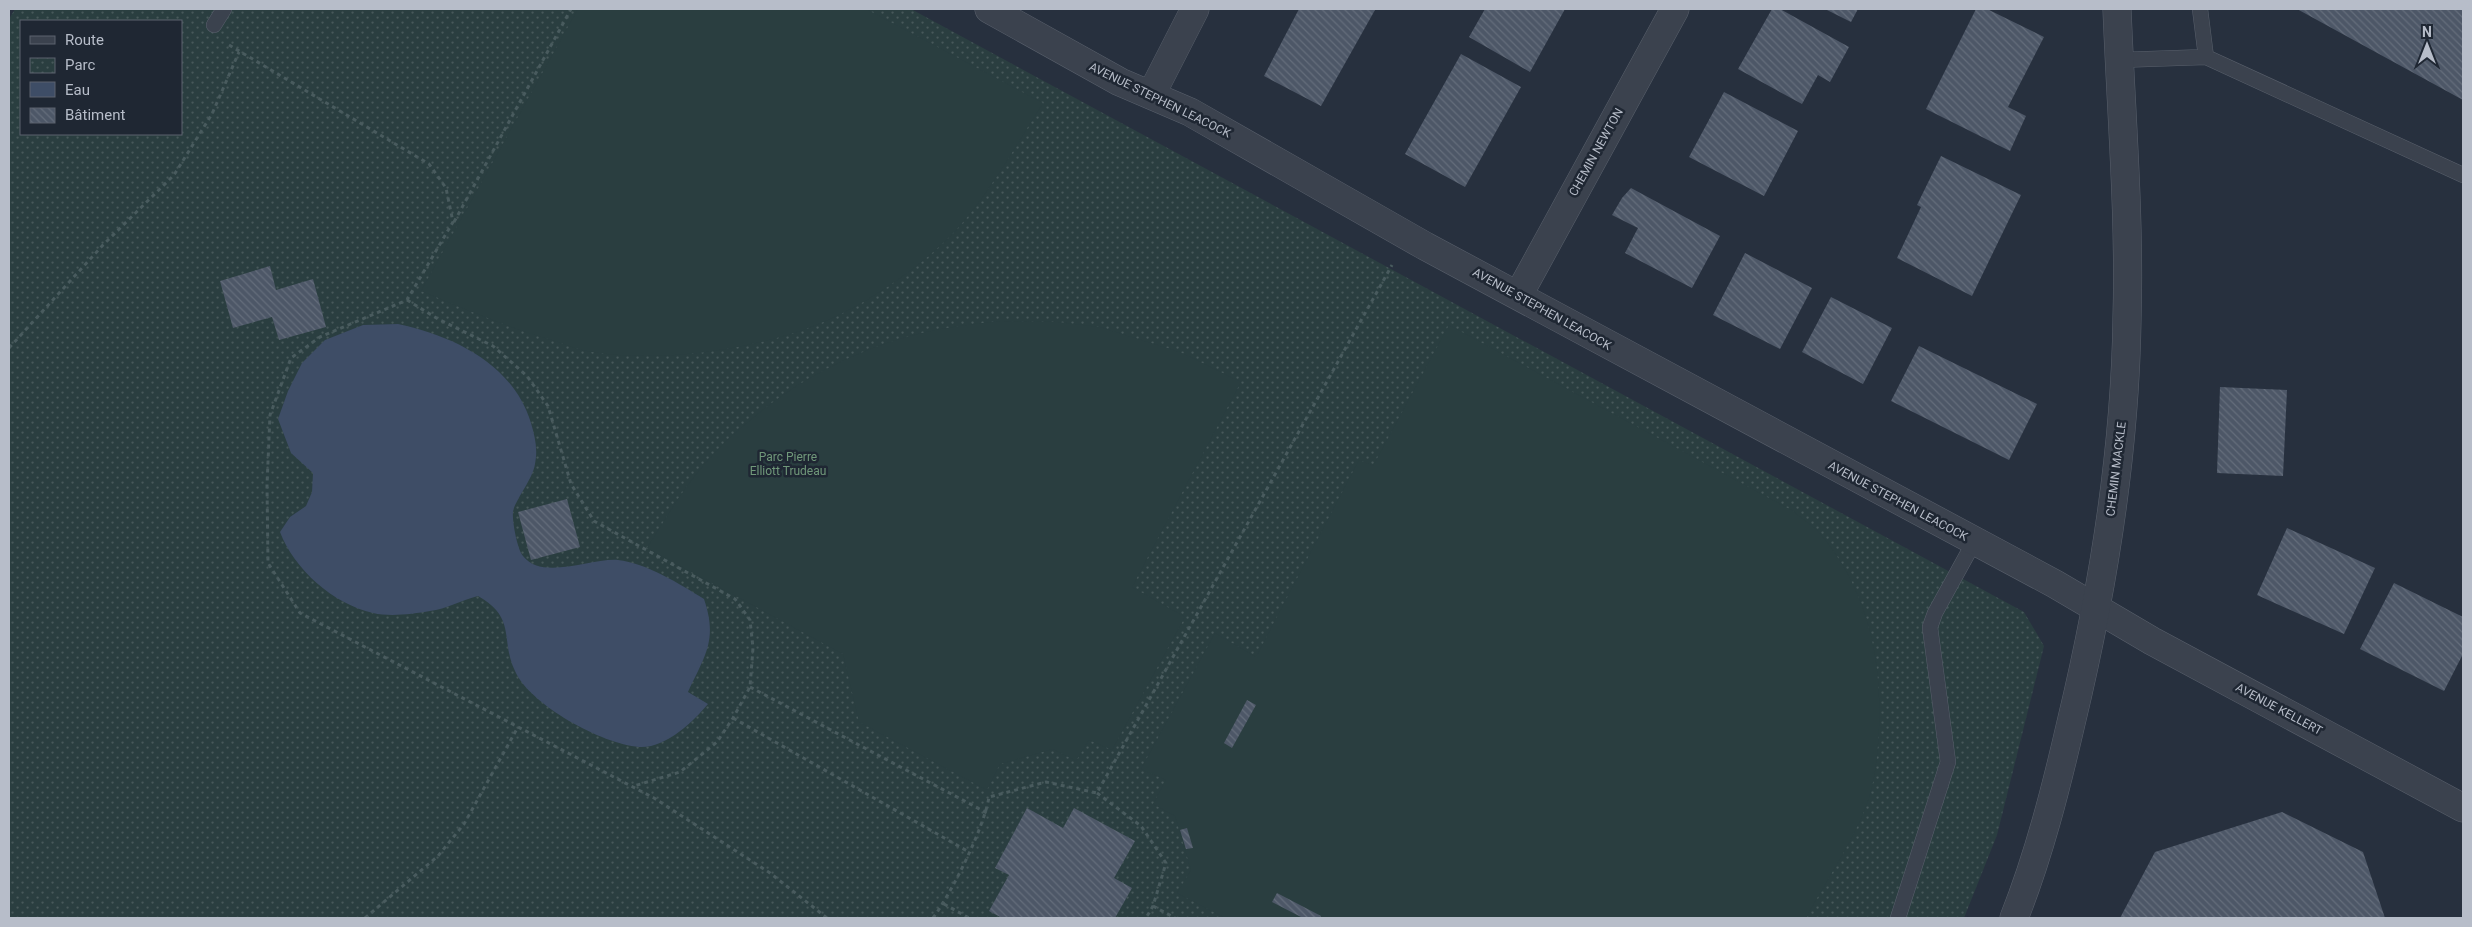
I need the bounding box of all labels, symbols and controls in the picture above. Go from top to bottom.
legend [20,20,182,135]
north arrow [2402,20,2452,70]
text: N [2422,24,2432,40]
text: Route [65,31,104,49]
text: Parc [65,56,95,74]
street label: AVENUE STEPHEN LEACOCK [1087,60,1234,141]
text: Eau [65,81,90,99]
text: Bâtiment [65,106,125,124]
street label: CHEMIN NEWTON [1566,106,1626,198]
street label: AVENUE STEPHEN LEACOCK [1470,265,1614,353]
street label: CHEMIN MACKLE [2103,421,2129,517]
park label: Parc Pierre Elliott Trudeau [750,450,826,478]
street label: AVENUE STEPHEN LEACOCK [1826,458,1971,544]
street label: AVENUE KELLERT [2233,680,2325,738]

